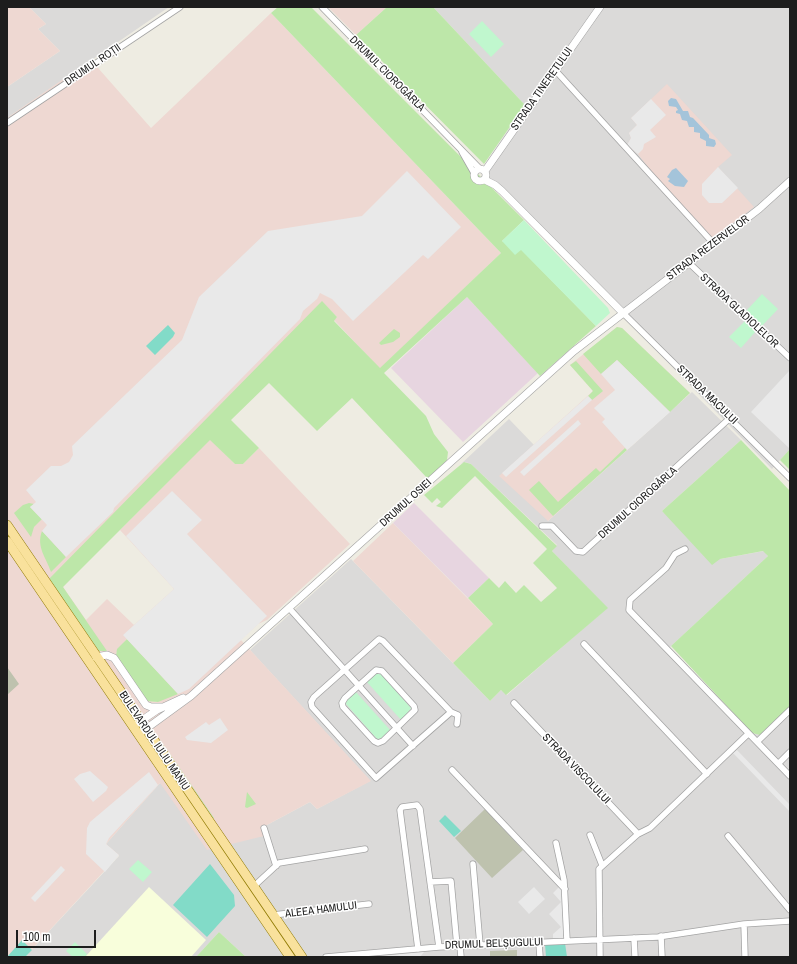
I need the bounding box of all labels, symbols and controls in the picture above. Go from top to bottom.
street label: DRUMUL CIOROGÂRLA [347,34,427,114]
street label: DRUMUL ROȚII [62,41,124,89]
street label: STRADA TINERETULUI [508,45,576,133]
street label: STRADA REZERVELOR [664,213,752,283]
street label: STRADA GLADIOLELOR [697,271,781,351]
street label: STRADA MACULUI [674,363,740,427]
street label: DRUMUL CIOROGÂRLA [596,464,680,542]
street label: DRUMUL OSIEI [377,476,435,530]
street label: BULEVARDUL IULIU MANIU [116,689,192,793]
street label: STRADA VISCOLULUI [539,731,613,807]
street label: ALEEA HAMULUI [284,899,358,921]
scale bar [18,922,98,948]
text: 100 m [23,929,50,945]
street label: DRUMUL BELȘUGULUI [445,936,543,952]

